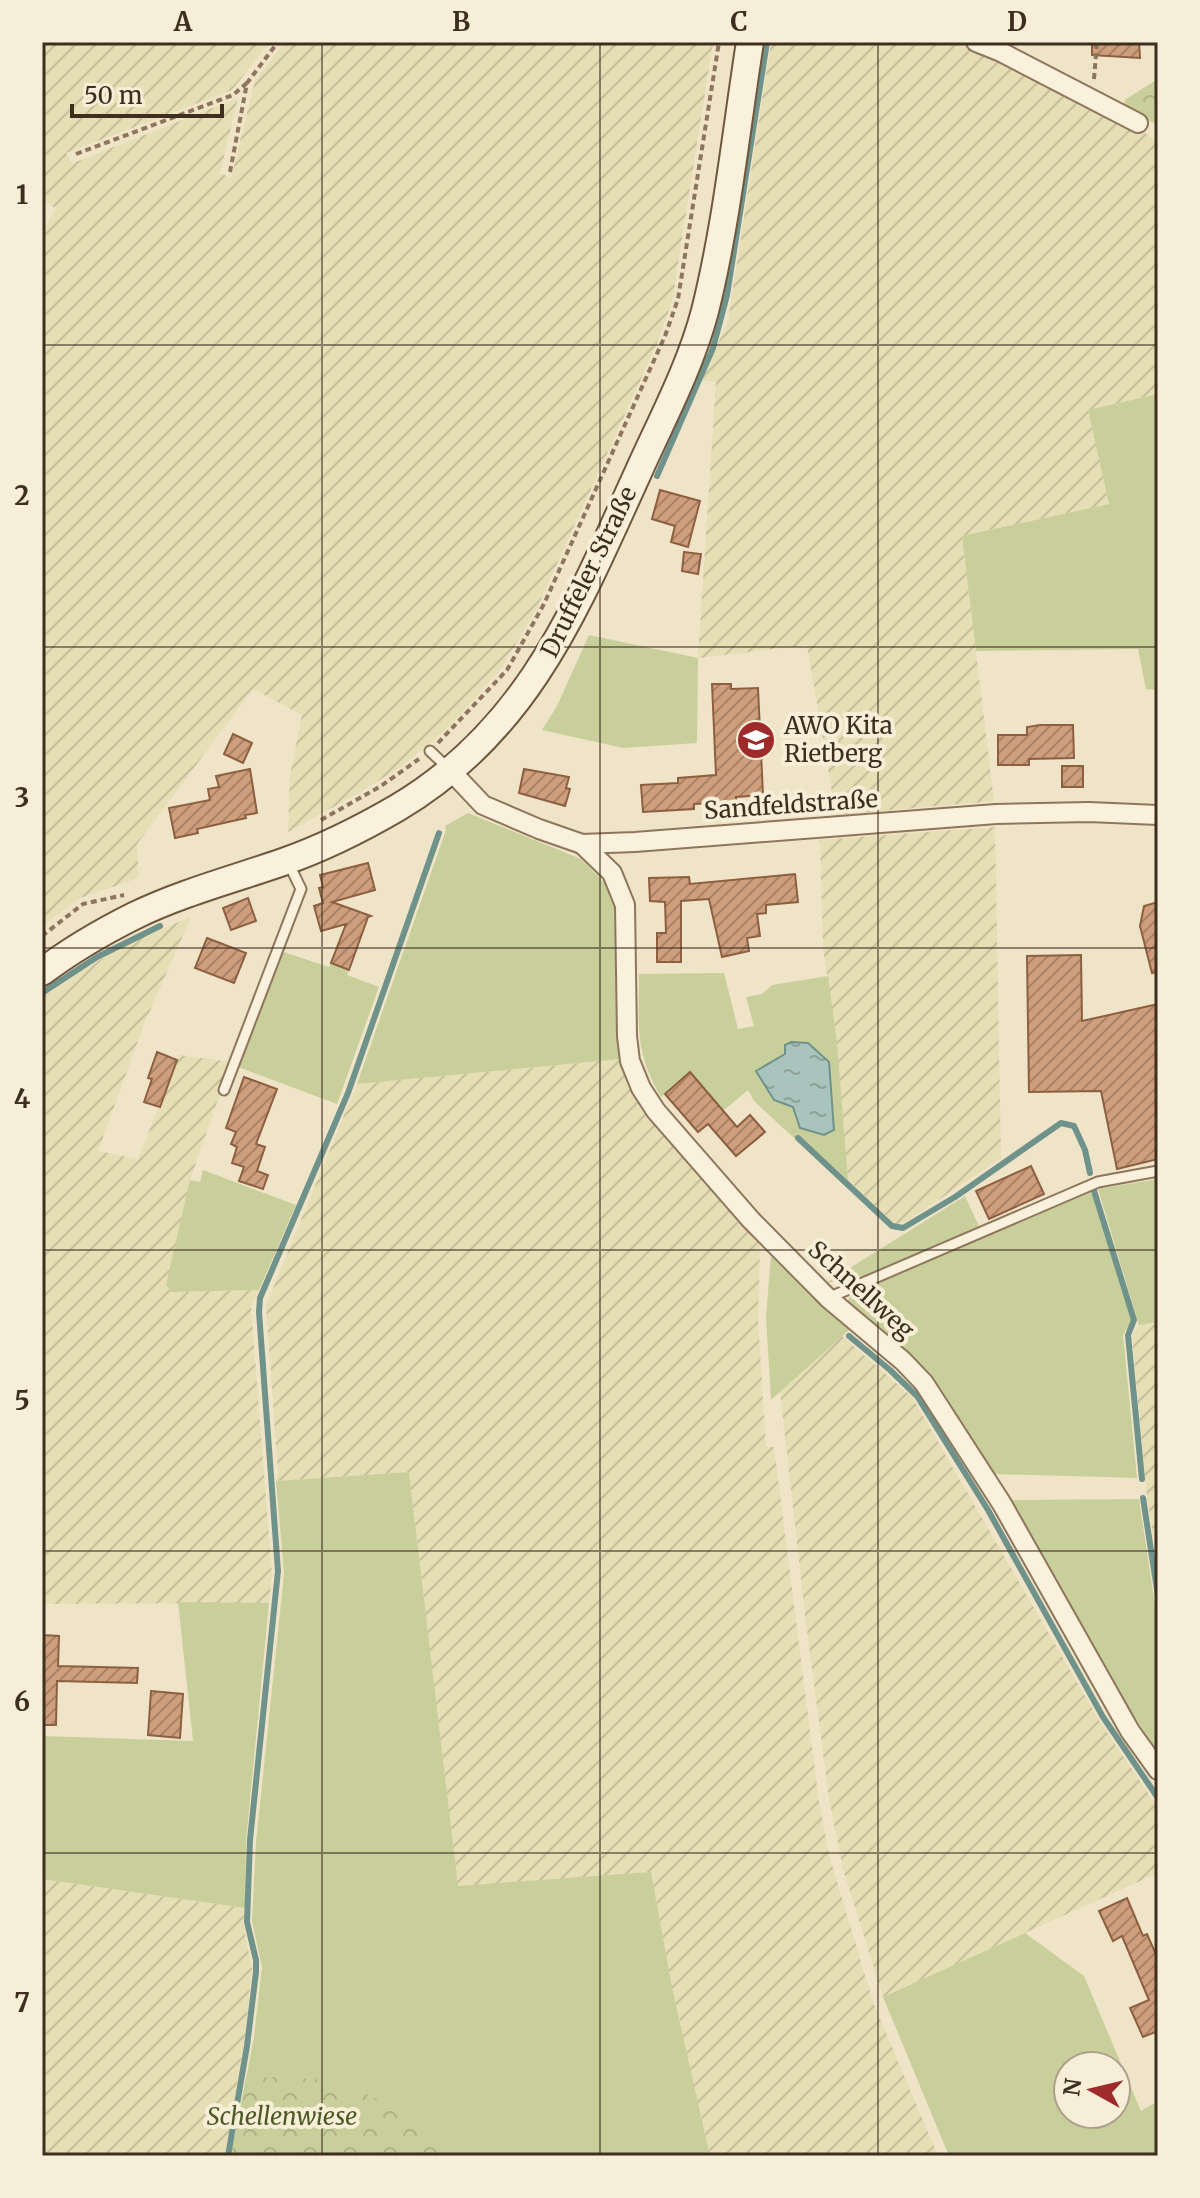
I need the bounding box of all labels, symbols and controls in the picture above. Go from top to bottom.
text: A [173,5,193,38]
text: B [452,5,470,38]
text: C [730,5,748,38]
text: D [1007,5,1027,38]
scale bar [72,68,222,118]
text: 50 m [84,80,143,111]
text: 1 [16,178,28,211]
text: 2 [14,479,30,512]
street label: Druffeler Straße [534,481,643,662]
place label: AWO Kita Rietberg [783,710,893,769]
school or university icon: AWO Kita Rietberg [735,719,777,761]
text: 3 [15,781,29,814]
street label: Sandfeldstraße [703,783,879,826]
text: 4 [14,1082,31,1115]
street label: Schnellweg [802,1234,921,1346]
text: 5 [14,1384,30,1417]
text: 6 [14,1685,30,1718]
text: 7 [14,1986,30,2019]
north arrow [1052,2050,1132,2130]
text: N [1057,2076,1087,2098]
park label: Schellenwiese [207,2101,357,2132]

